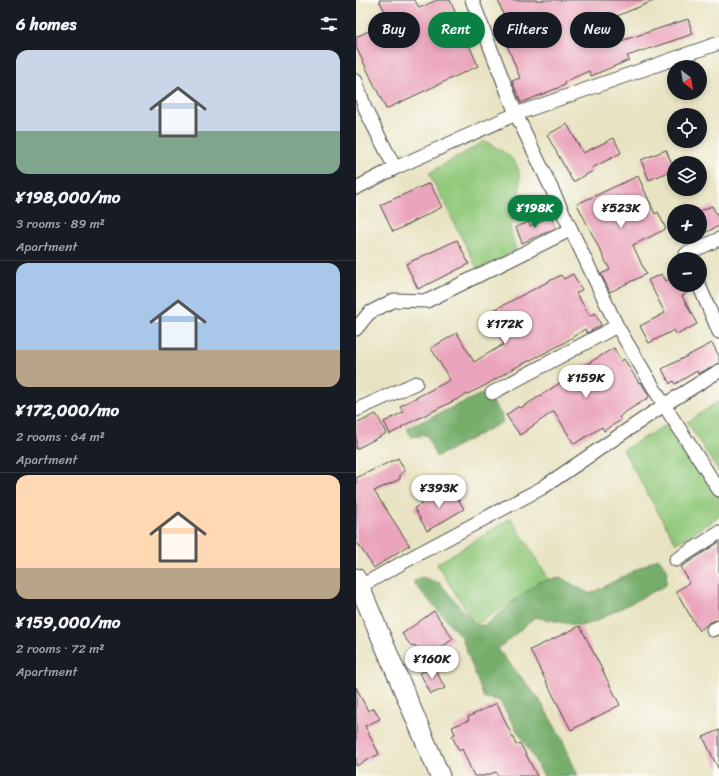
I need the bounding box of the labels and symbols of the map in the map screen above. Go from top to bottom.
north arrow [667,60,707,100]
pin: ¥198K [507,195,563,229]
pin: ¥523K [593,195,649,229]
pin: ¥172K [477,311,533,345]
pin: ¥159K [558,365,614,399]
pin: ¥393K [411,475,467,509]
pin: ¥160K [404,646,460,680]

